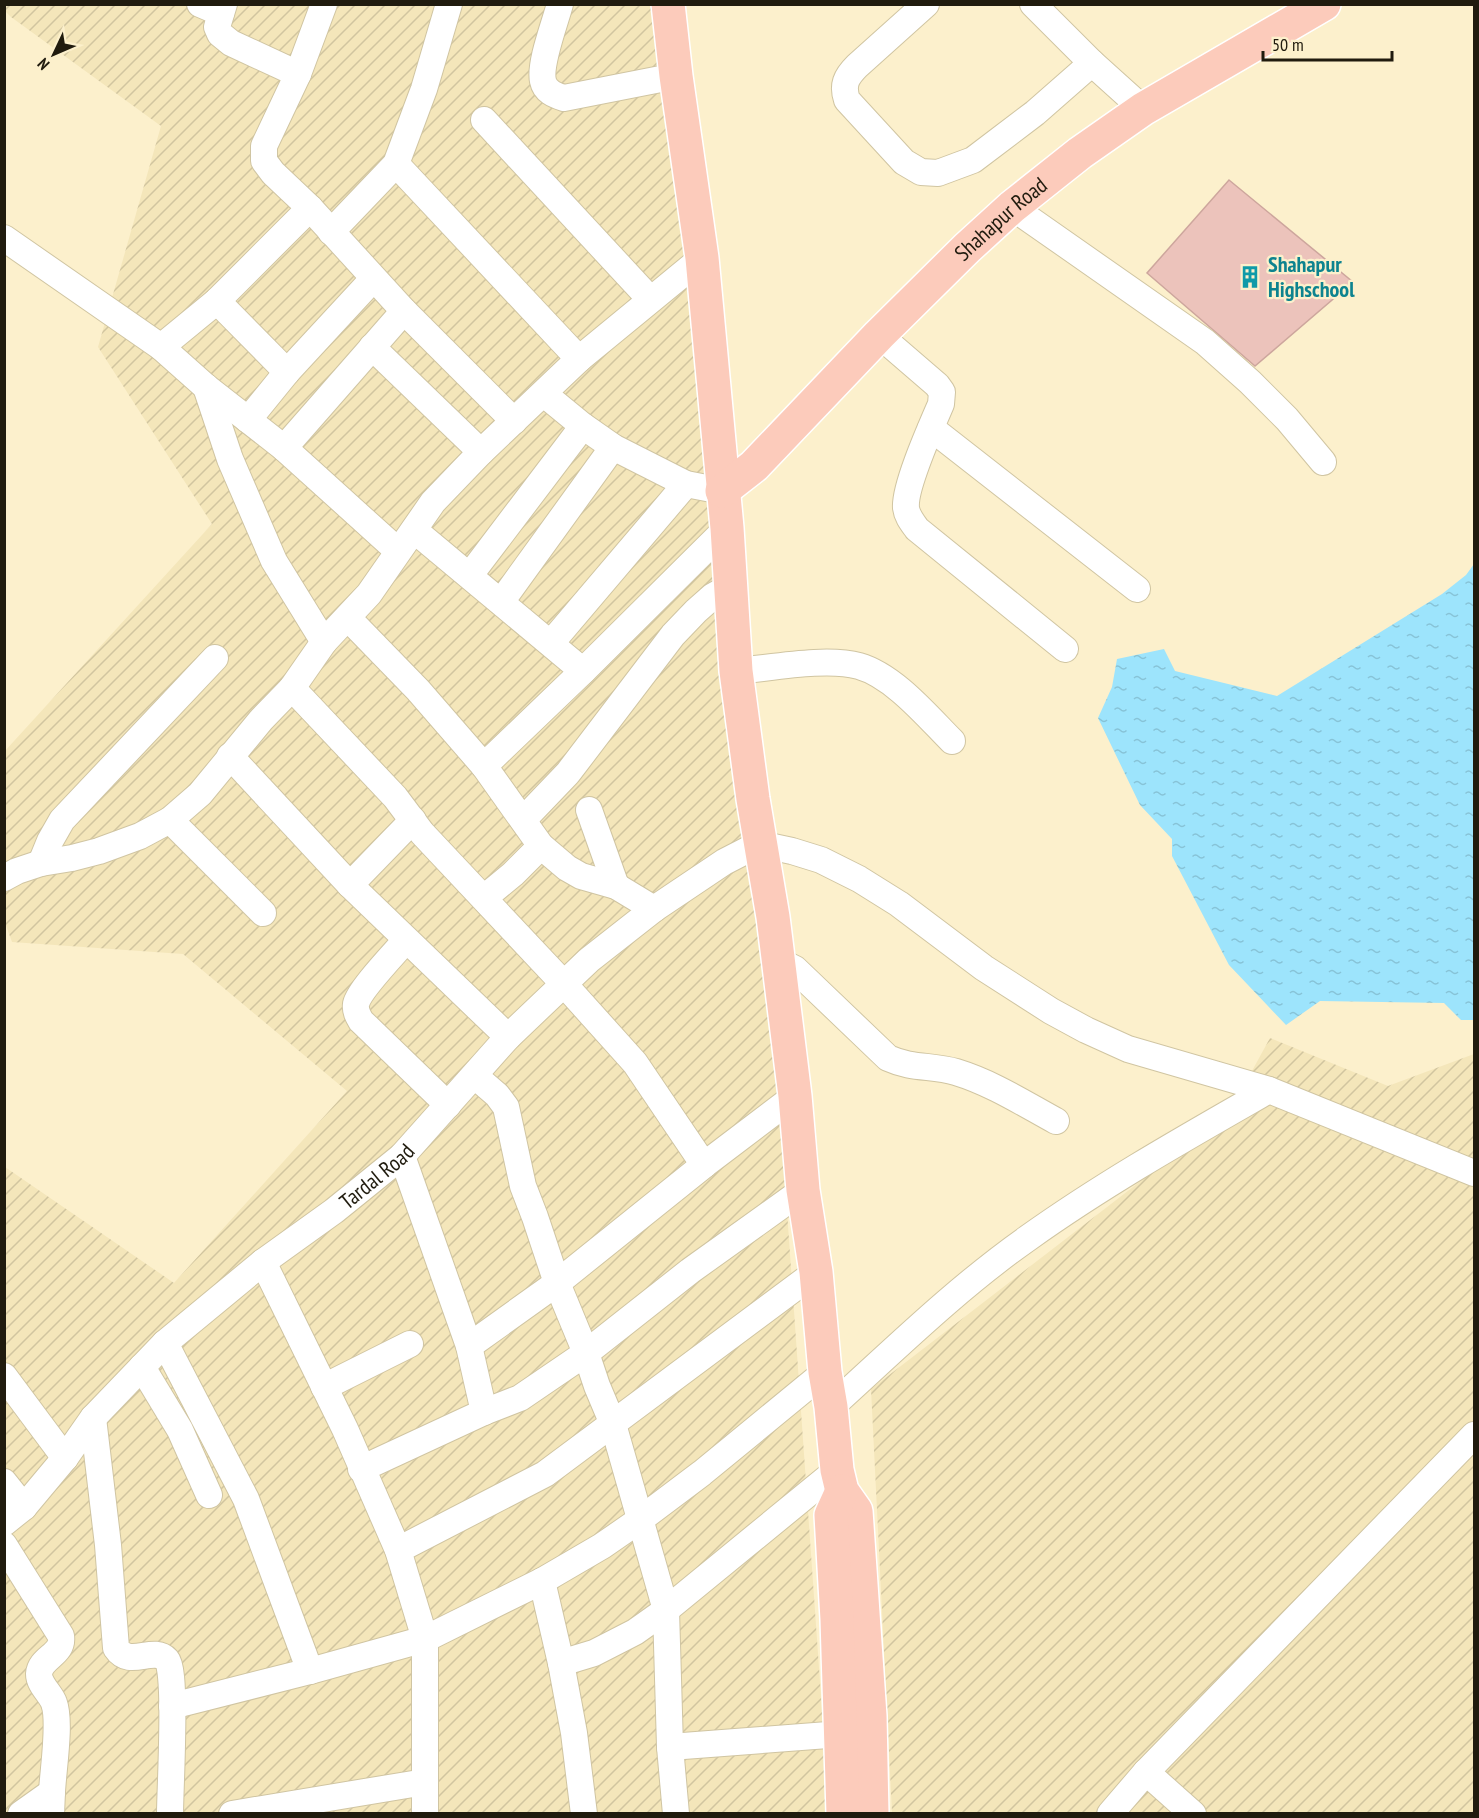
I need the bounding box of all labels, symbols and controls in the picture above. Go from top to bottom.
north arrow [24,24,84,84]
scale bar [1263,24,1392,62]
text: 50 m [1272,33,1304,56]
text: N [33,54,53,74]
street label: Shahapur Road [948,171,1053,267]
place label: Shahapur Highschool [1268,250,1355,303]
building icon: Shahapur Highschool [1237,264,1263,290]
street label: Tardal Road [334,1138,420,1215]

